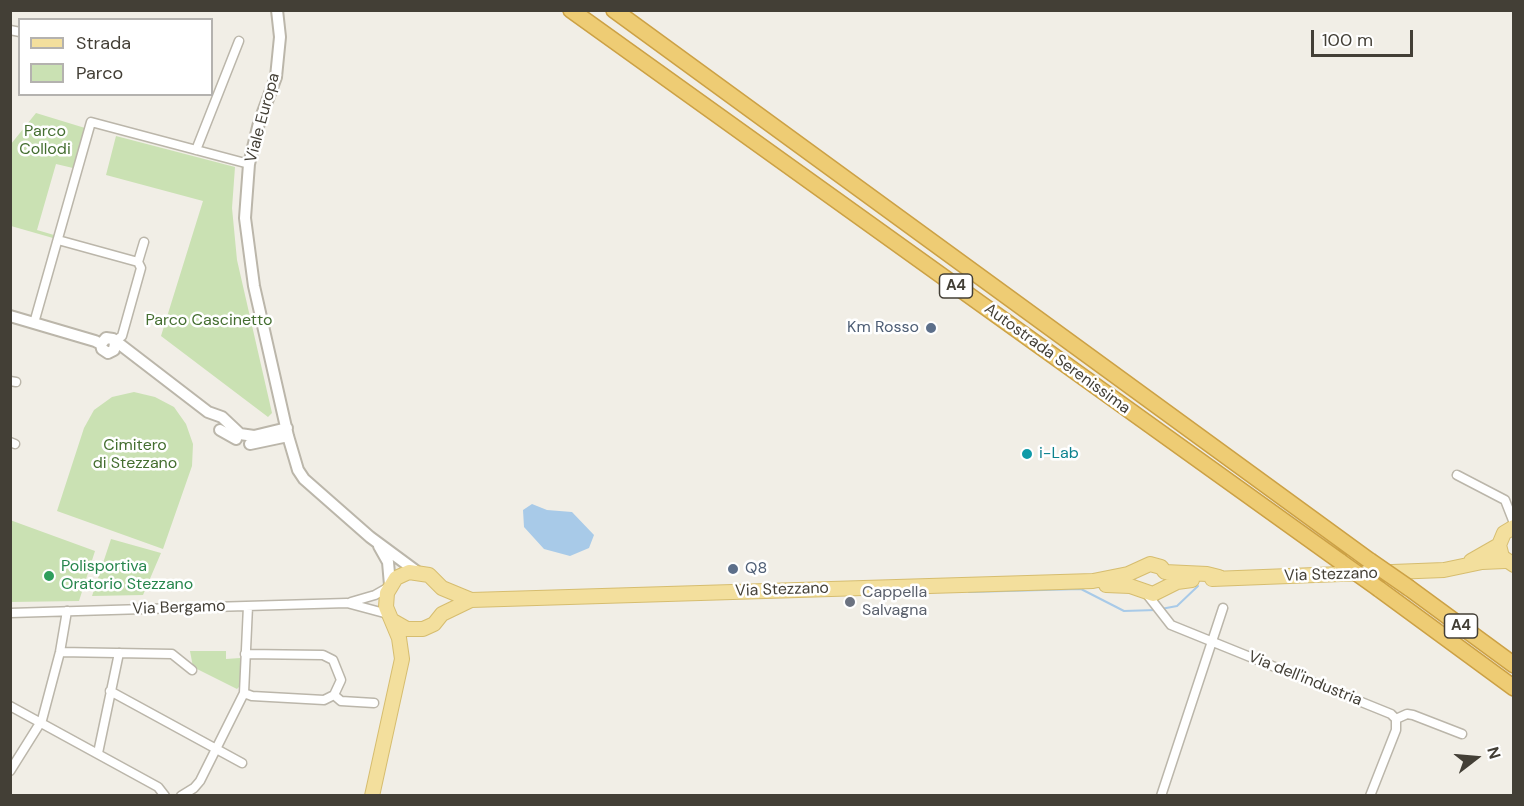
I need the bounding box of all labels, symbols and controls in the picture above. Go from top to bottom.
legend [18,18,213,96]
scale bar [1314,18,1416,56]
text: 100 m [1322,28,1373,52]
text: Strada [76,31,131,55]
text: Parco [76,61,123,85]
street label: Viale Europa [242,71,284,165]
park label: Parco Collodi [19,122,71,160]
road number: A4 [940,274,972,298]
street label: Autostrada Serenissima [980,300,1134,418]
park label: Parco Cascinetto [145,311,273,331]
place label: Km Rosso [847,318,919,338]
marker: Km Rosso [924,321,938,335]
park label: Cimitero di Stezzano [93,436,177,474]
place label: i-Lab [1039,444,1079,464]
marker: i-Lab [1020,447,1034,461]
place label: Polisportiva Oratorio Stezzano [61,557,193,595]
place label: Q8 [745,559,767,579]
marker: Q8 [726,562,740,576]
street label: Via Stezzano [1284,564,1378,586]
marker: Polisportiva Oratorio Stezzano [42,569,56,583]
street label: Via Stezzano [735,579,829,601]
place label: Cappella Salvagna [862,583,927,621]
marker: Cappella Salvagna [843,595,857,609]
street label: Via Bergamo [132,597,226,619]
road number: A4 [1444,614,1478,638]
street label: Via dell'industria [1245,647,1365,711]
north arrow [1446,728,1506,788]
text: N [1482,744,1505,761]

